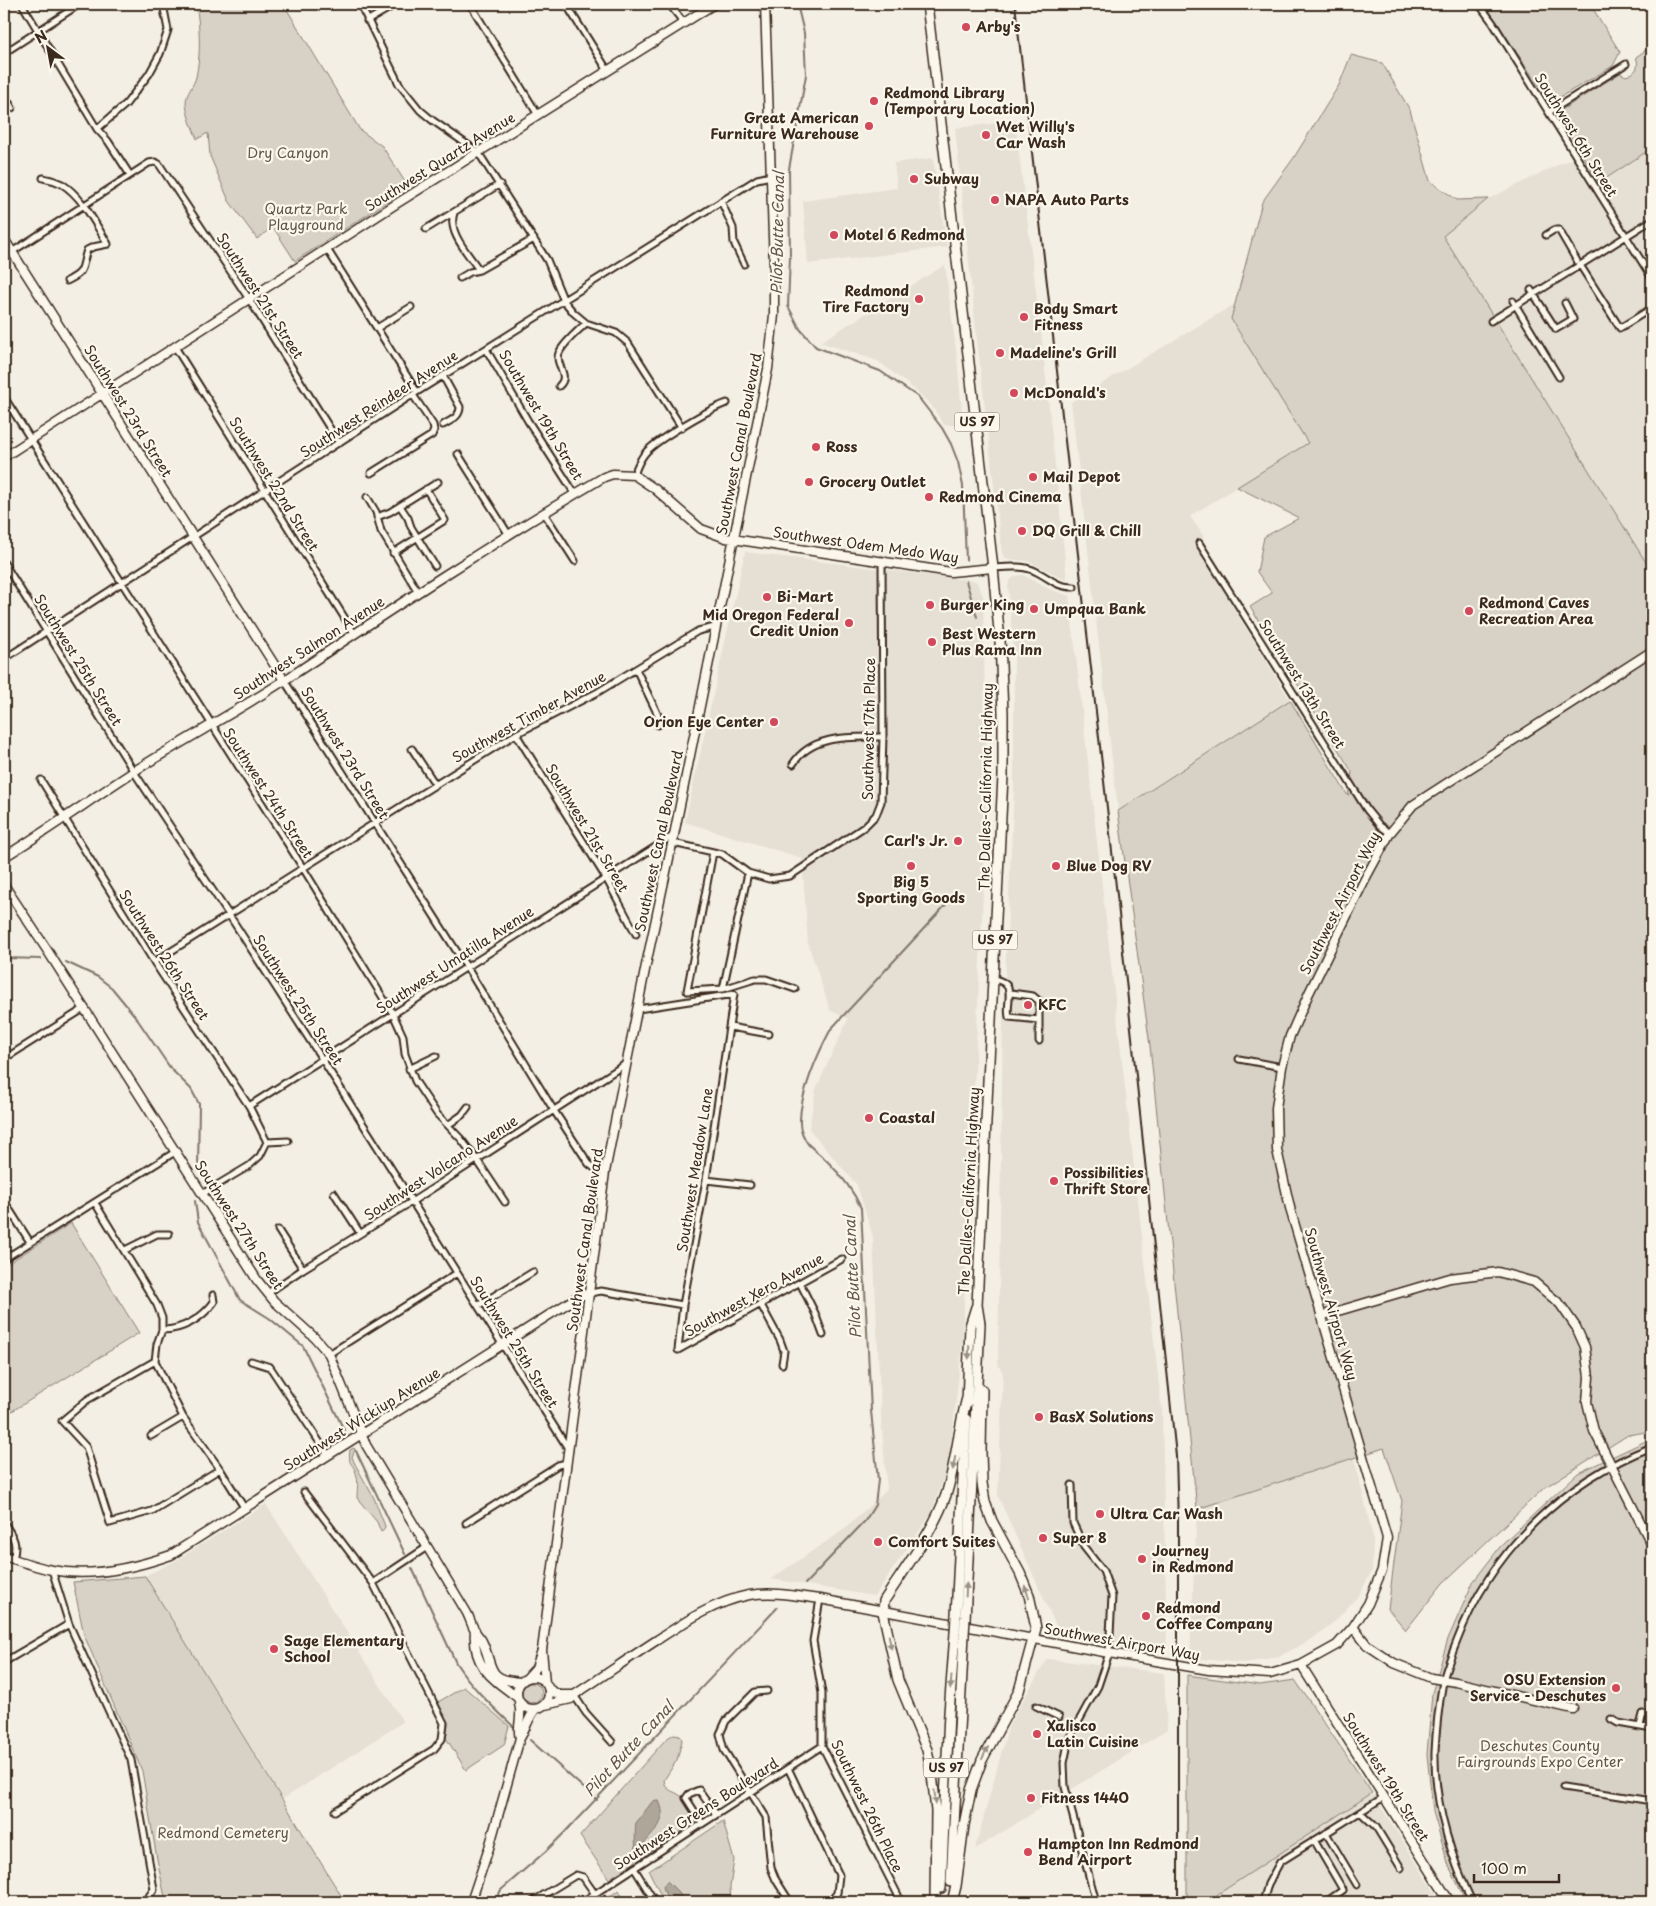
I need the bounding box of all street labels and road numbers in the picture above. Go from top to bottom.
street label: Southwest 6th Street [1530,69,1623,201]
street label: Southwest Quartz Avenue [361,107,519,216]
street label: Southwest 21st Street [212,229,309,363]
street label: Southwest 23rd Street [79,341,178,481]
street label: Southwest Reindeer Avenue [296,345,462,463]
street label: Southwest 19th Street [494,346,589,484]
street label: Southwest Canal Boulevard [711,351,767,537]
road number: US 97 [954,412,1000,432]
street label: Southwest 22nd Street [225,413,324,555]
street label: Southwest Odem Medo Way [772,521,960,568]
street label: Southwest 25th Street [29,590,128,730]
street label: Southwest Salmon Avenue [229,591,389,704]
street label: Southwest 13th Street [1254,615,1351,753]
street label: Southwest 17th Place [857,657,880,800]
street label: Southwest Timber Avenue [448,665,610,768]
street label: Southwest 23rd Street [296,683,395,823]
street label: The Dalles-California Highway [973,683,998,891]
street label: Southwest 24th Street [218,723,319,862]
street label: Southwest Canal Boulevard [629,748,688,934]
street label: Southwest 21st Street [541,760,634,896]
street label: Southwest Airport Way [1294,828,1385,978]
street label: Southwest 26th Street [114,885,215,1024]
street label: Southwest Umatilla Avenue [372,900,538,1018]
street label: Southwest 25th Street [248,930,349,1069]
road number: US 97 [972,930,1018,950]
street label: Southwest Meadow Lane [671,1086,718,1254]
street label: The Dalles-California Highway [953,1087,984,1295]
street label: Southwest Volcano Avenue [360,1110,522,1225]
street label: Southwest Canal Boulevard [561,1146,608,1333]
street label: Southwest 27th Street [190,1156,289,1294]
street label: Southwest Airport Way [1300,1225,1363,1383]
street label: Southwest Xero Avenue [680,1247,827,1342]
street label: Southwest 25th Street [465,1272,564,1412]
street label: Southwest Wickiup Avenue [279,1362,444,1476]
street label: Southwest Airport Way [1042,1617,1202,1666]
street label: Southwest 19th Street [1338,1708,1435,1846]
street label: Southwest 26th Place [826,1736,909,1876]
street label: Southwest Greens Boulevard [609,1752,782,1875]
road number: US 97 [924,1759,968,1778]

